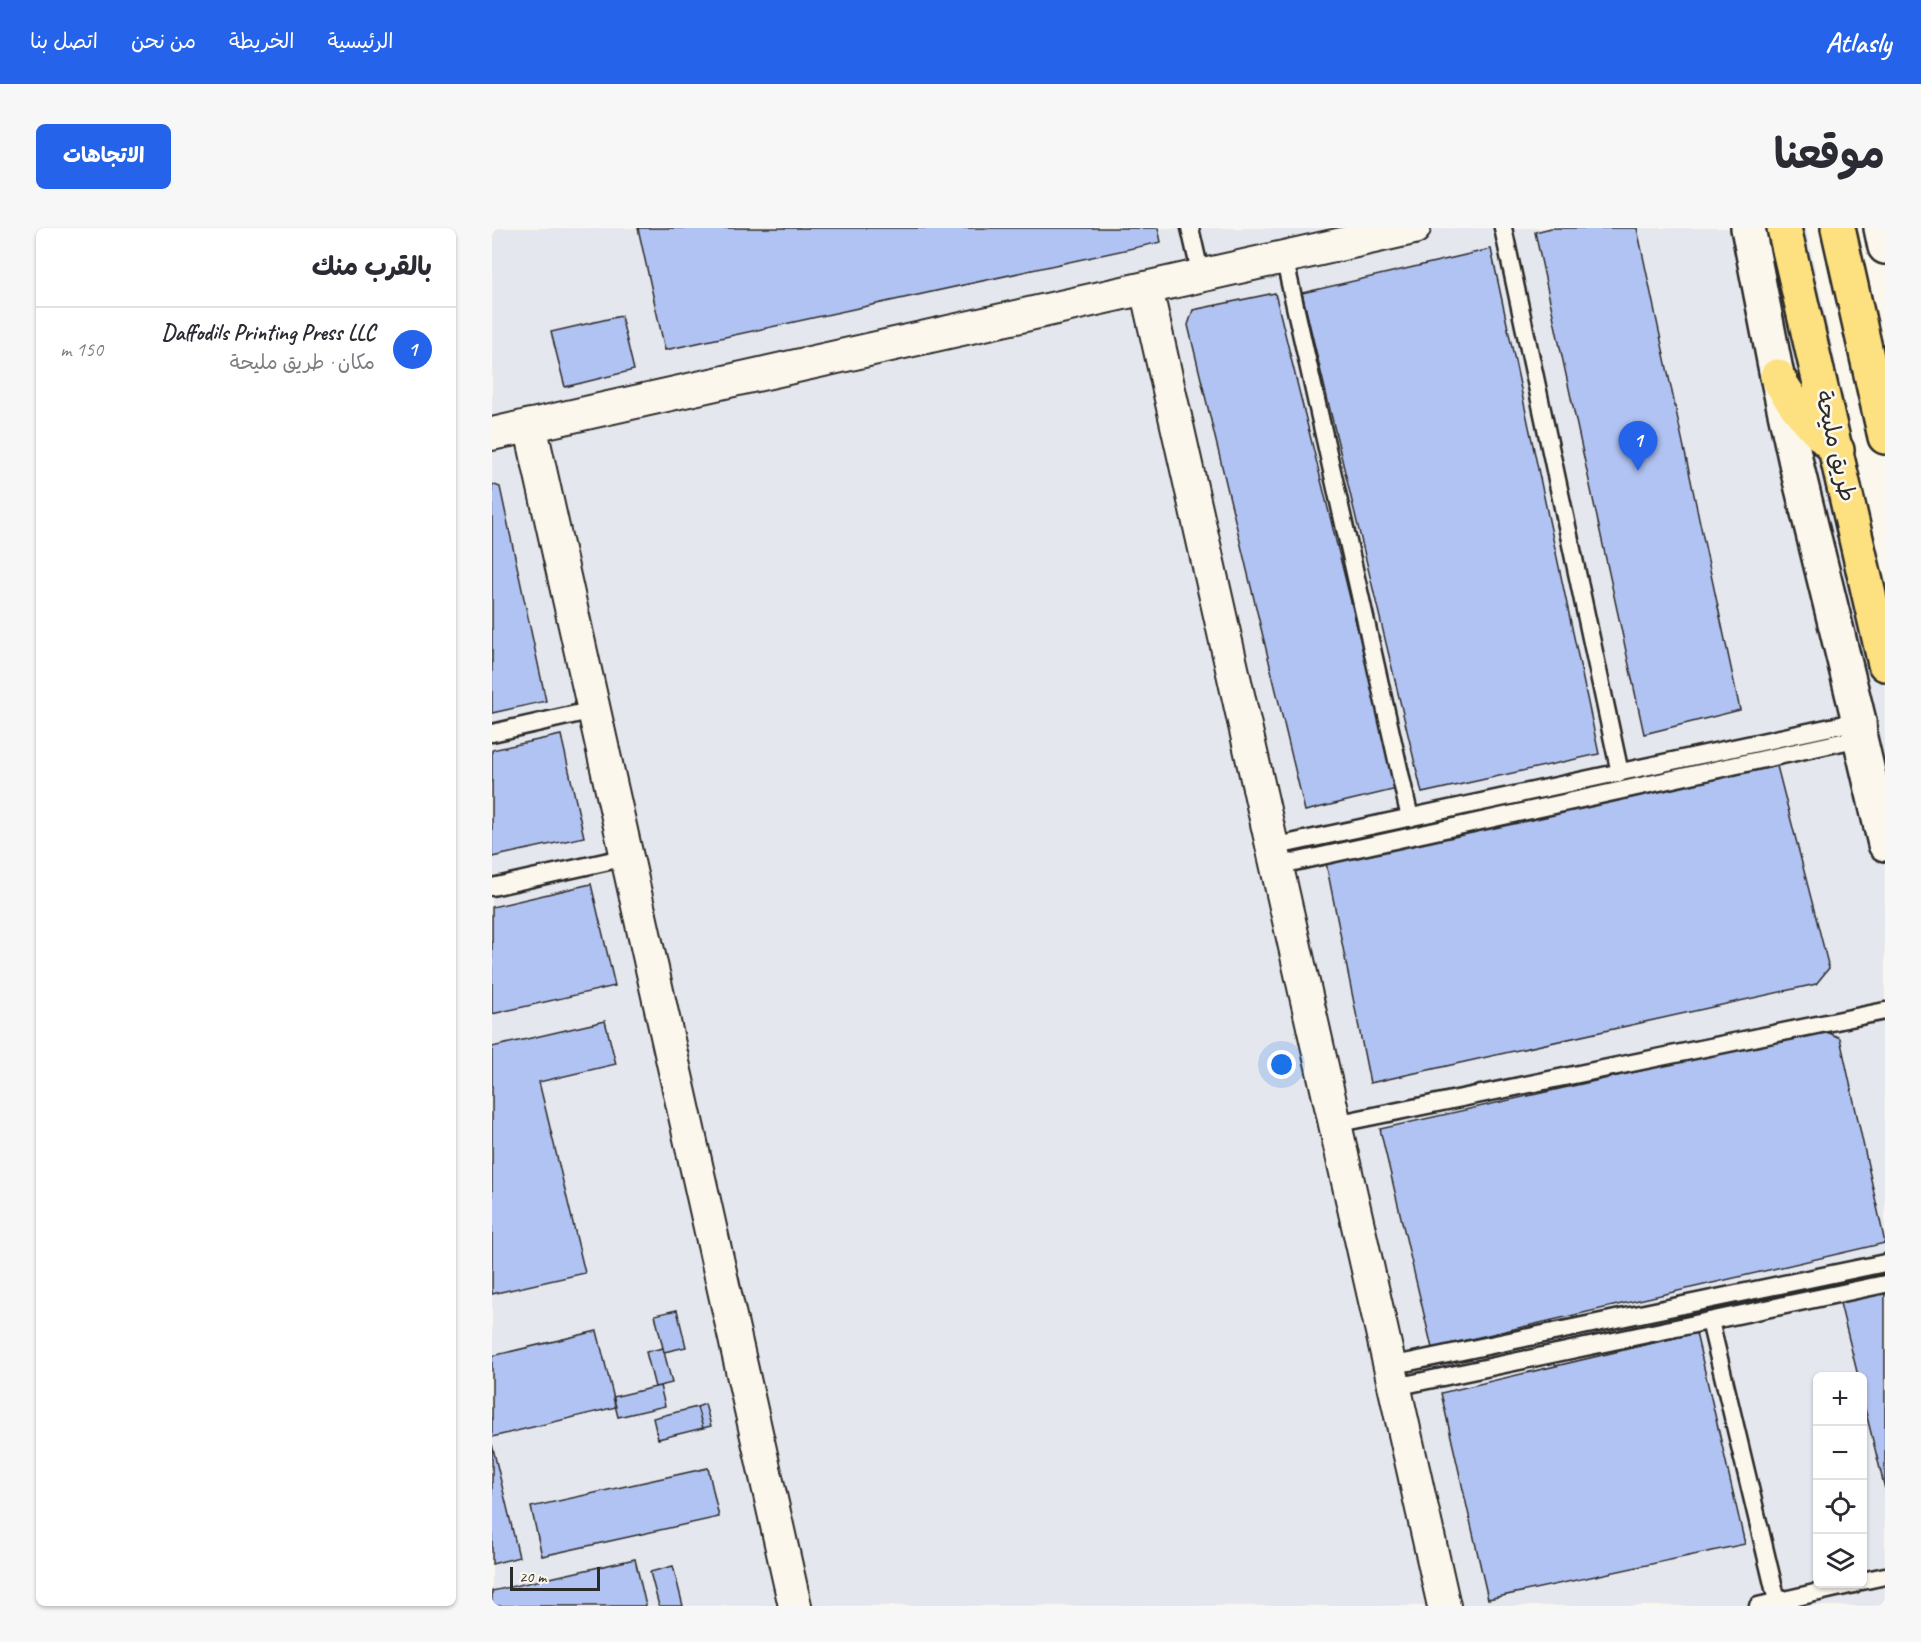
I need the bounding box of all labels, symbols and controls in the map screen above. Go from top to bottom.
text: Atlasly [1826,25,1891,60]
text: اتصل بنا [30,28,98,54]
text: من نحن [131,28,196,54]
text: الخريطة [229,28,295,54]
text: الرئيسية [328,28,393,54]
button: الاتجاهات [36,124,171,189]
text: موقعنا [1774,128,1885,181]
text: بالقرب منك [312,250,432,283]
text: Daffodils Printing Press LLC [162,319,375,347]
text: 150 m [60,337,103,362]
text: 1 [408,337,417,362]
text: مكان · طريق مليحة [230,350,375,375]
street label: طريق مليحة [1809,387,1863,505]
pin: 1 [1618,422,1658,471]
your location [1267,1050,1296,1079]
map controls [1813,1372,1867,1588]
button: + [1813,1372,1867,1426]
button: − [1813,1426,1867,1480]
button: locate [1813,1480,1867,1534]
button: layers [1813,1534,1867,1588]
scale bar [510,1564,600,1592]
text: 20 m [519,1567,546,1587]

